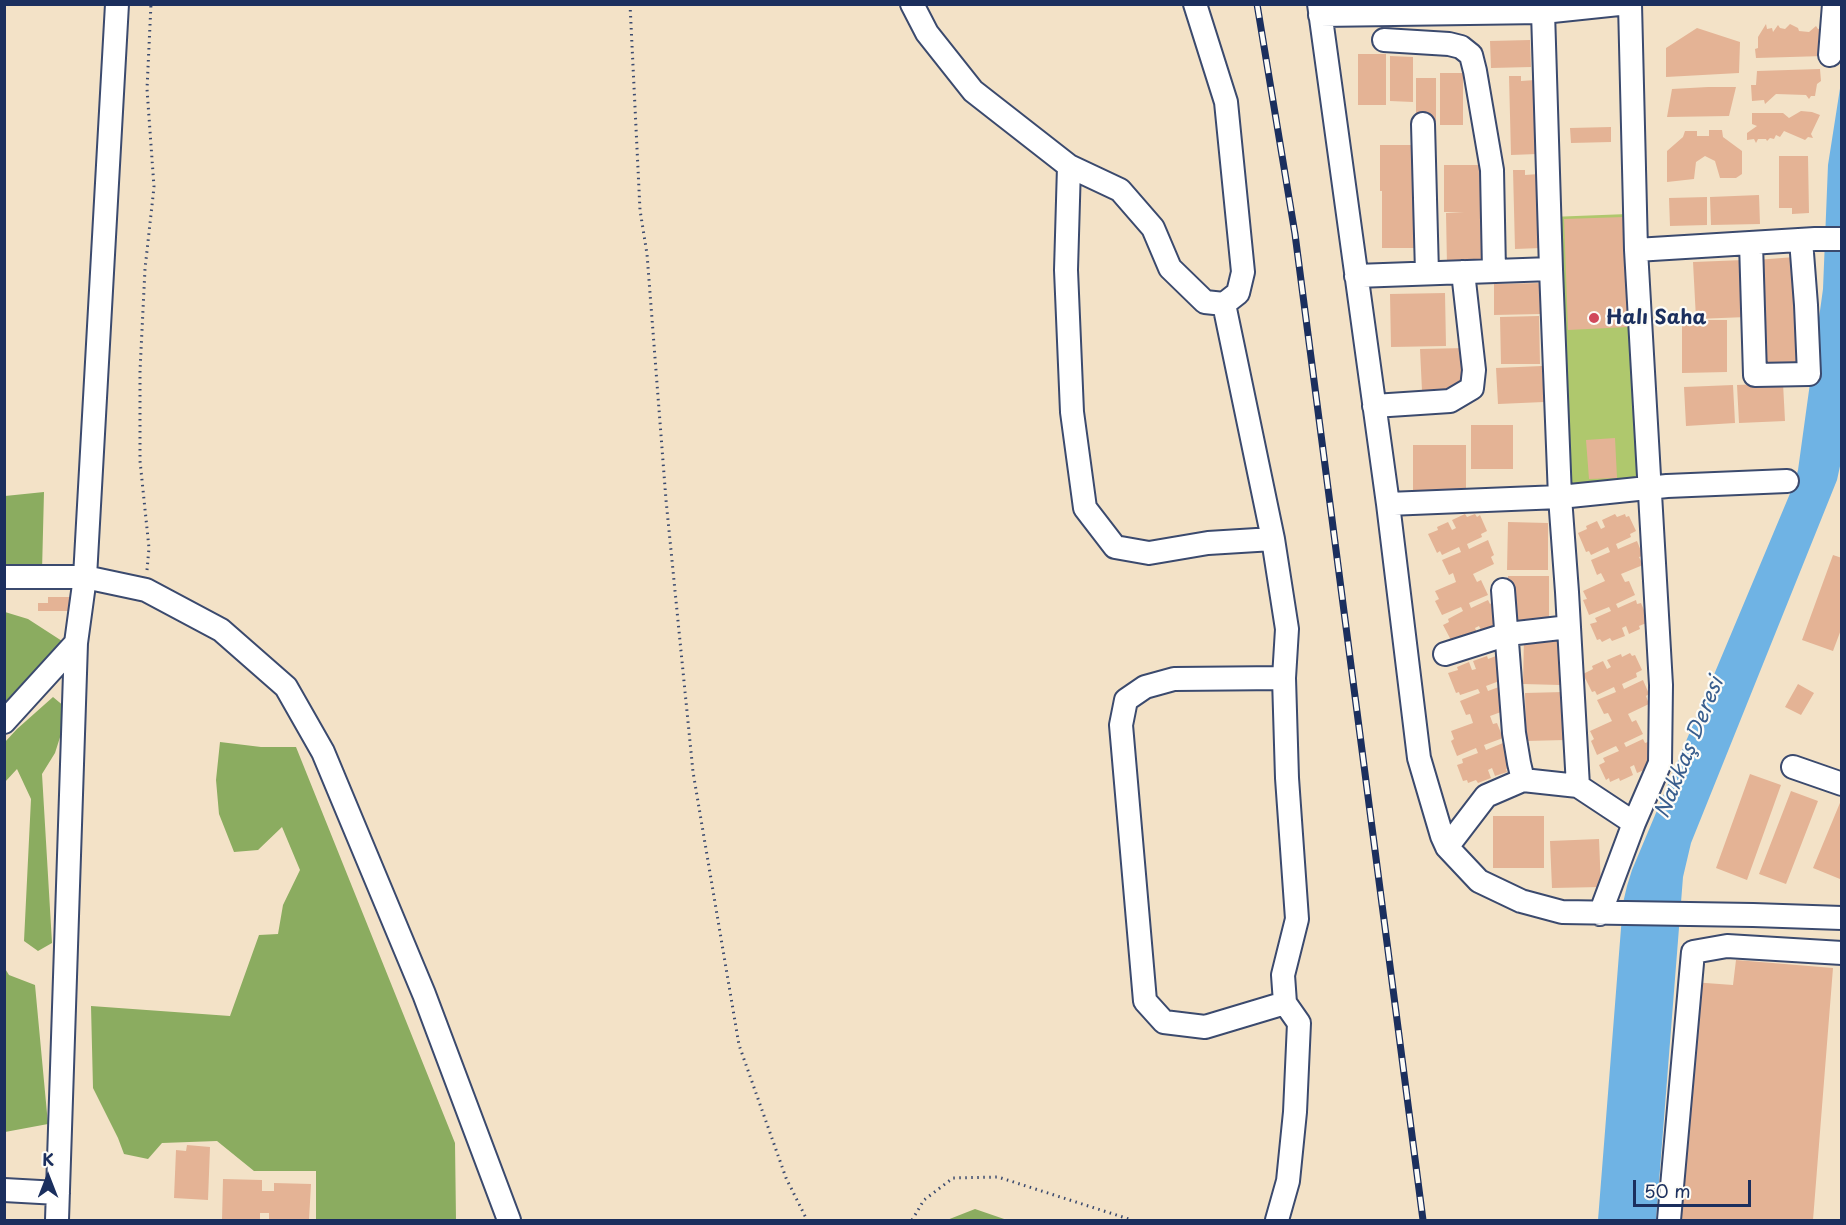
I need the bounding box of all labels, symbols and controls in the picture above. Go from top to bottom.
place label: Halı Saha [1606,306,1706,330]
marker: Halı Saha [1587,311,1601,325]
water label: Nakkaş Deresi [1650,674,1730,822]
north arrow [18,1147,78,1207]
text: K [42,1147,54,1171]
scale bar [1636,1168,1754,1206]
text: 50 m [1644,1177,1691,1204]

